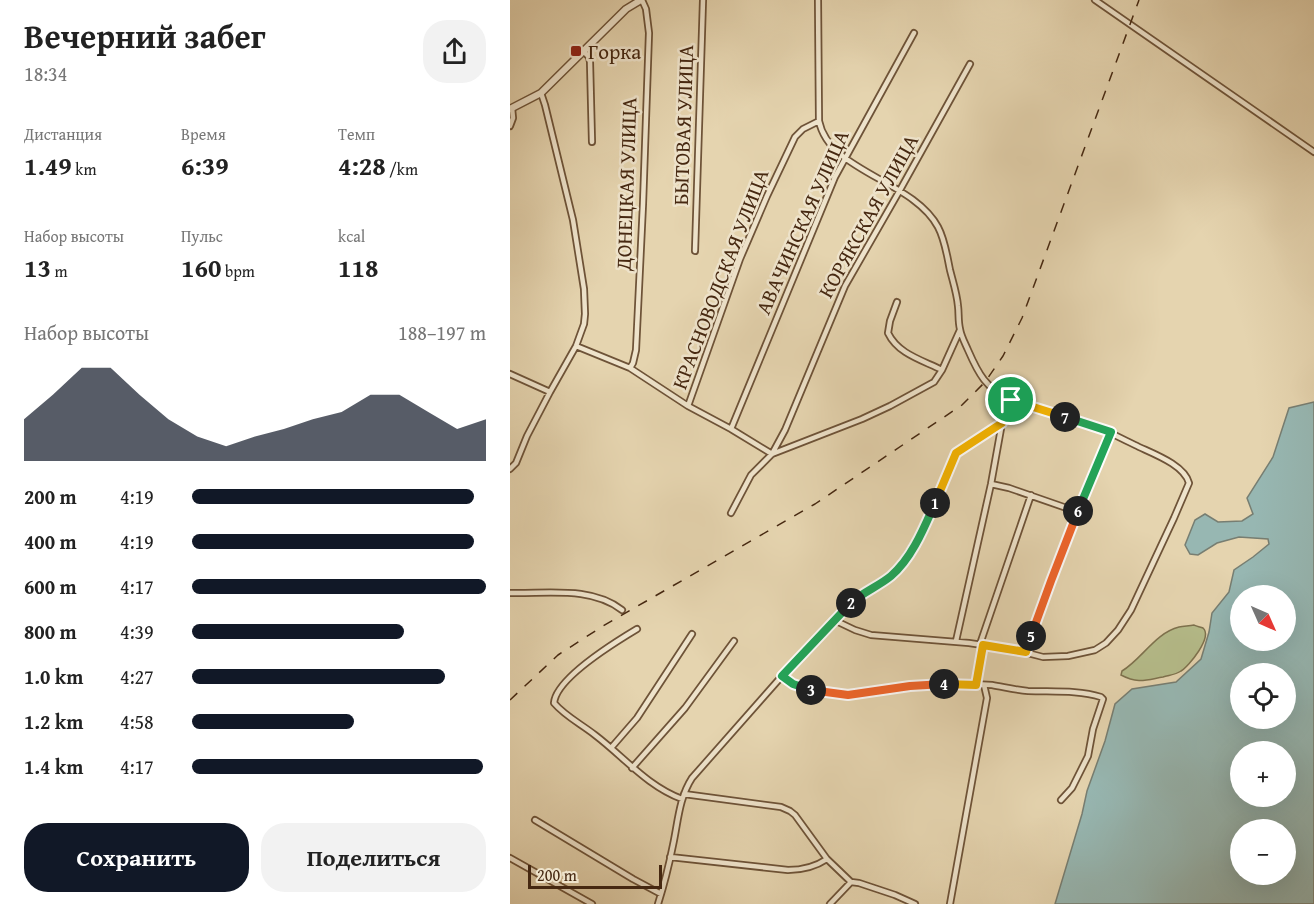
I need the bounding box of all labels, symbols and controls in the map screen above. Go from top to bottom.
text: Вечерний забег [24,12,266,60]
button: share [423,20,486,83]
place label: Горка [588,36,641,67]
marker: Горка [569,44,583,58]
street label: БЫТОВАЯ УЛИЦА [665,44,701,206]
text: 18:34 [24,59,67,88]
street label: ДОНЕЦКАЯ УЛИЦА [607,97,645,272]
text: Дистанция [24,122,102,146]
text: Время [181,122,226,146]
text: Темп [338,122,375,146]
street label: АВАЧИНСКАЯ УЛИЦА [747,125,857,319]
street label: КОРЯКСКАЯ УЛИЦА [810,128,926,303]
text: 1.49 [24,146,72,185]
text: 6:39 [181,146,229,185]
text: 4:28 [338,146,386,185]
text: km [72,157,96,181]
text: /km [386,157,418,181]
street label: КРАСНОВОДСКАЯ УЛИЦА [664,164,776,394]
text: Набор высоты [24,224,124,248]
text: Пульс [181,224,223,248]
text: kcal [338,224,365,248]
text: 13 [24,248,51,287]
text: 160 [181,248,221,287]
text: 118 [338,248,378,287]
text: m [51,259,68,283]
text: bpm [221,259,255,283]
text: Набор высоты [24,318,149,347]
text: 188–197 m [398,318,486,347]
pin [985,374,1036,425]
icon: arrive [994,383,1027,416]
pin: 7 [1050,402,1080,432]
text: 7 [1061,405,1069,429]
text: 200 m [24,482,77,511]
text: 4:19 [120,482,154,511]
pin: 1 [920,488,950,518]
text: 1 [931,491,939,515]
pin: 6 [1063,496,1093,526]
text: 6 [1074,499,1082,523]
text: 400 m [24,527,77,556]
text: 4:19 [120,527,154,556]
text: 600 m [24,572,77,601]
text: 4:17 [120,572,154,601]
north arrow [1230,585,1296,651]
map controls [1230,585,1296,885]
pin: 2 [836,588,866,618]
text: 2 [847,591,855,615]
text: 800 m [24,617,77,646]
text: 4:39 [120,617,154,646]
pin: 5 [1016,621,1046,651]
text: 5 [1027,624,1035,648]
text: 1.0 km [24,662,83,691]
text: 4:27 [120,662,154,691]
button: locate [1230,663,1296,729]
pin: 4 [929,669,959,699]
text: 4 [940,672,948,696]
pin: 3 [796,675,826,705]
text: 3 [807,678,815,702]
text: 1.2 km [24,707,83,736]
text: 4:58 [120,707,154,736]
button: + [1230,741,1296,807]
text: 1.4 km [24,752,83,781]
text: 4:17 [120,752,154,781]
button: − [1230,819,1296,885]
button: Сохранить [24,823,249,892]
button: Поделиться [261,823,486,892]
scale bar [528,862,662,890]
text: 200 m [537,863,577,887]

